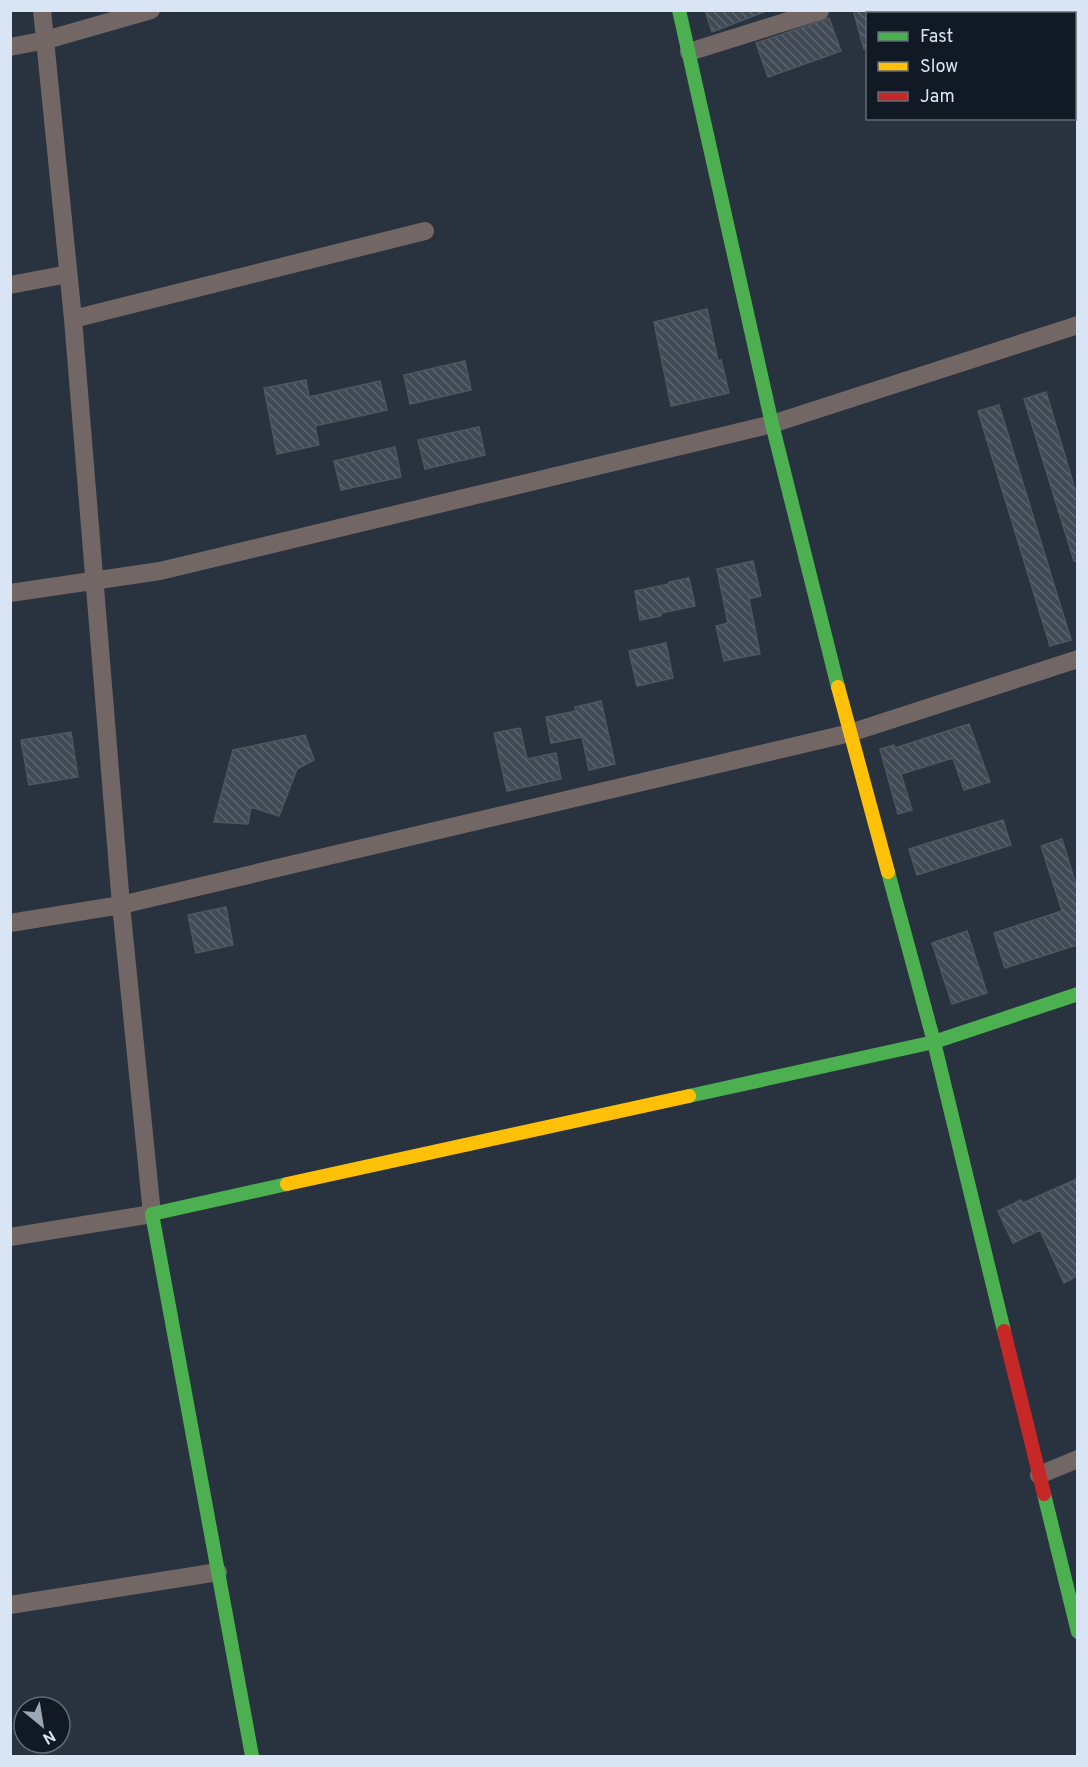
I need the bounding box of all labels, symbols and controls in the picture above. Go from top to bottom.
legend [866,12,1076,120]
text: Fast [920,26,953,49]
text: Slow [920,56,958,79]
text: Jam [920,86,955,109]
north arrow [12,1695,72,1755]
text: N [39,1725,58,1748]

